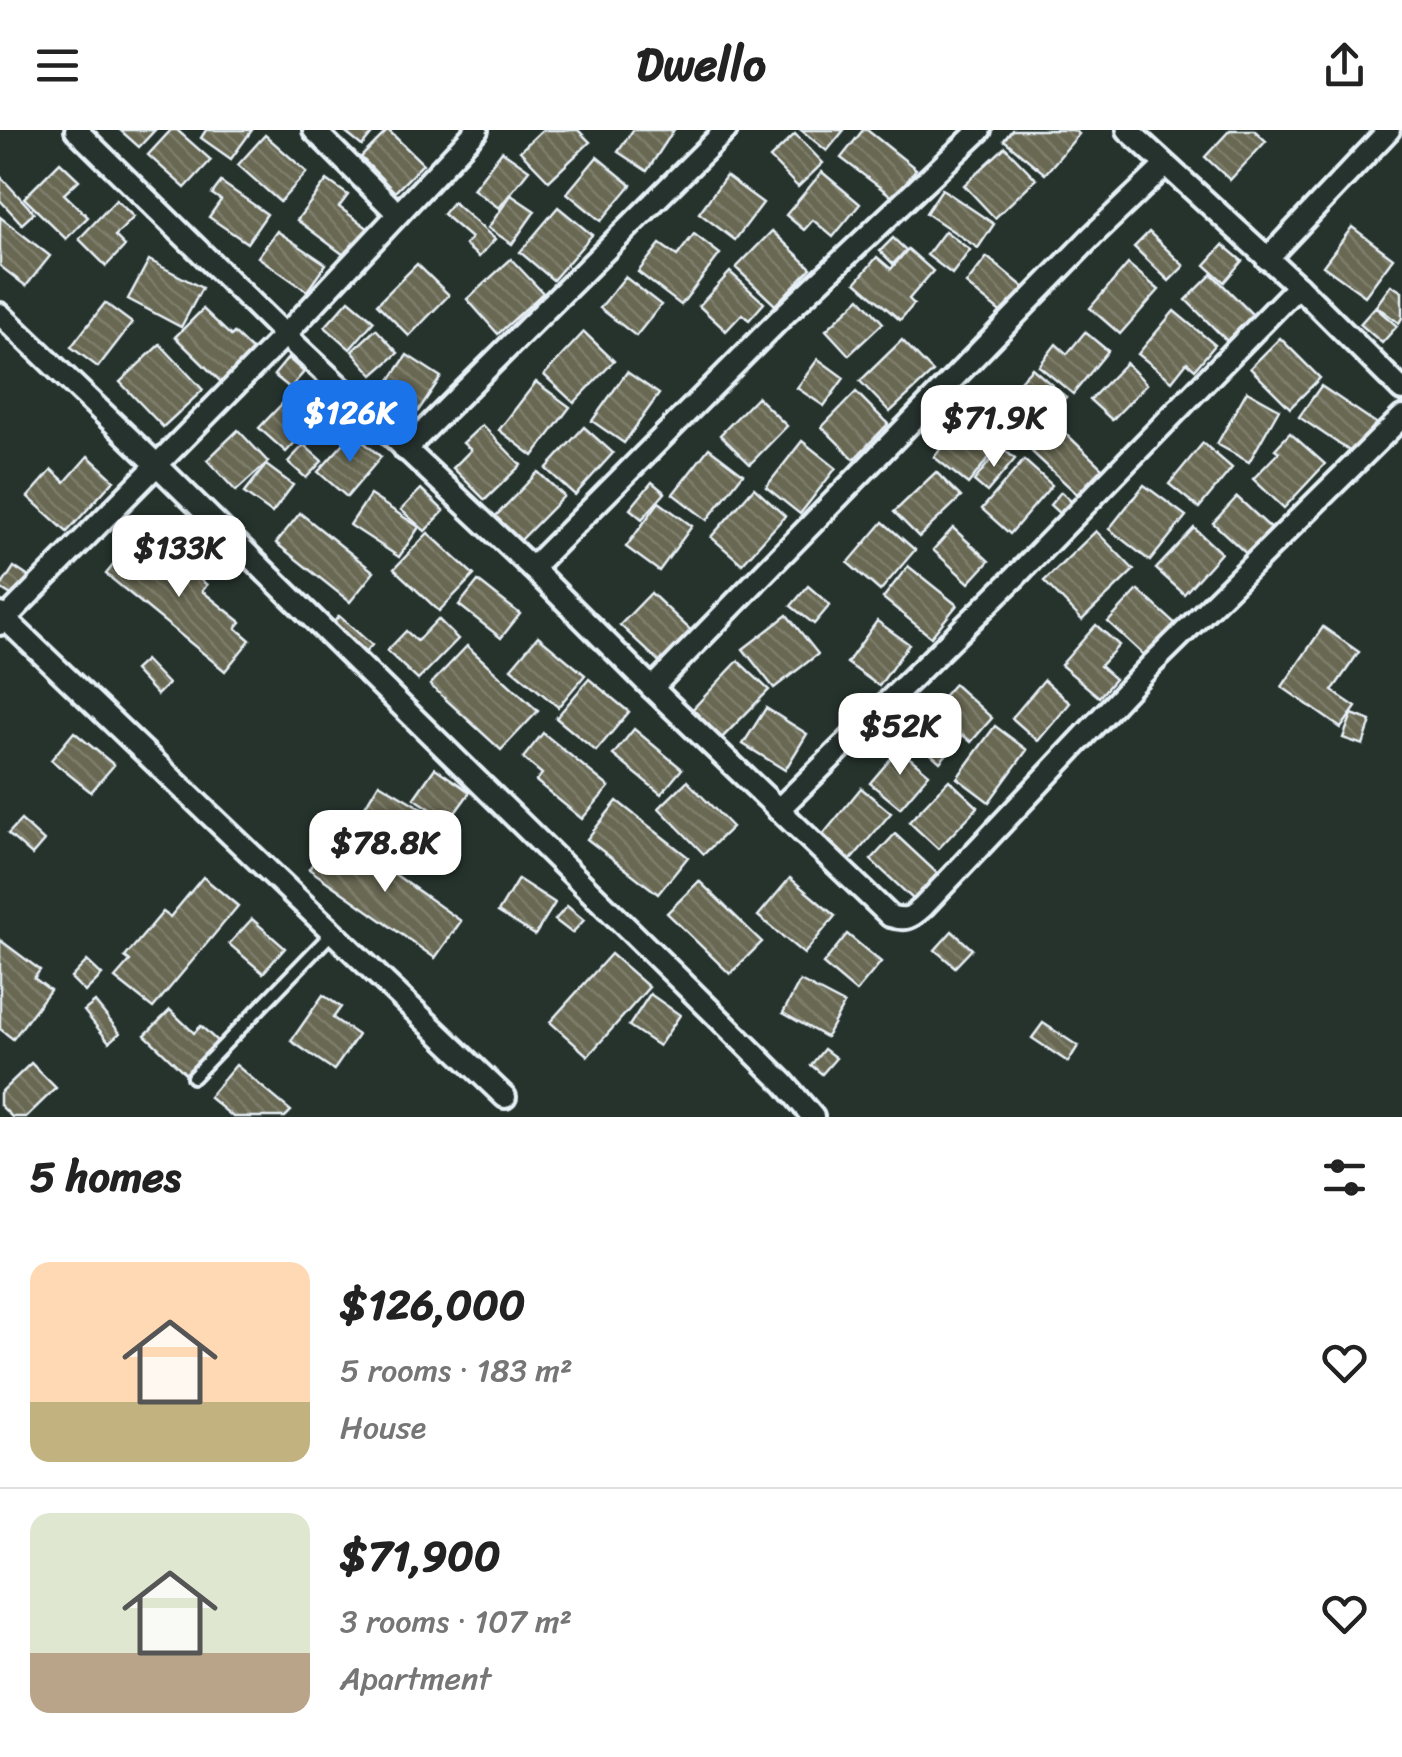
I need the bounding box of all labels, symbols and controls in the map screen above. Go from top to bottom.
text: Dwello [636,25,766,105]
icon: menu [30,38,85,93]
icon: share [1317,38,1372,93]
pin: $126K [280,380,420,465]
text: $126K [304,384,396,441]
pin: $71.9K [913,385,1075,470]
text: $71.9K [943,389,1045,446]
pin: $133K [109,515,249,600]
text: $133K [134,519,224,576]
pin: $52K [841,693,959,778]
text: $52K [860,697,940,754]
pin: $78.8K [304,810,466,895]
text: $78.8K [331,814,439,871]
text: 5 homes [30,1140,181,1214]
icon: filters [1317,1150,1372,1205]
text: $126,000 [340,1268,525,1342]
icon: home [110,1302,230,1422]
icon: heart [1317,1335,1372,1390]
text: 5 rooms · 183 m² [340,1342,572,1399]
text: House [340,1399,426,1456]
text: $71,900 [340,1519,500,1593]
icon: home [110,1553,230,1673]
icon: heart [1317,1586,1372,1641]
text: 3 rooms · 107 m² [340,1593,572,1650]
text: Apartment [340,1650,491,1707]

